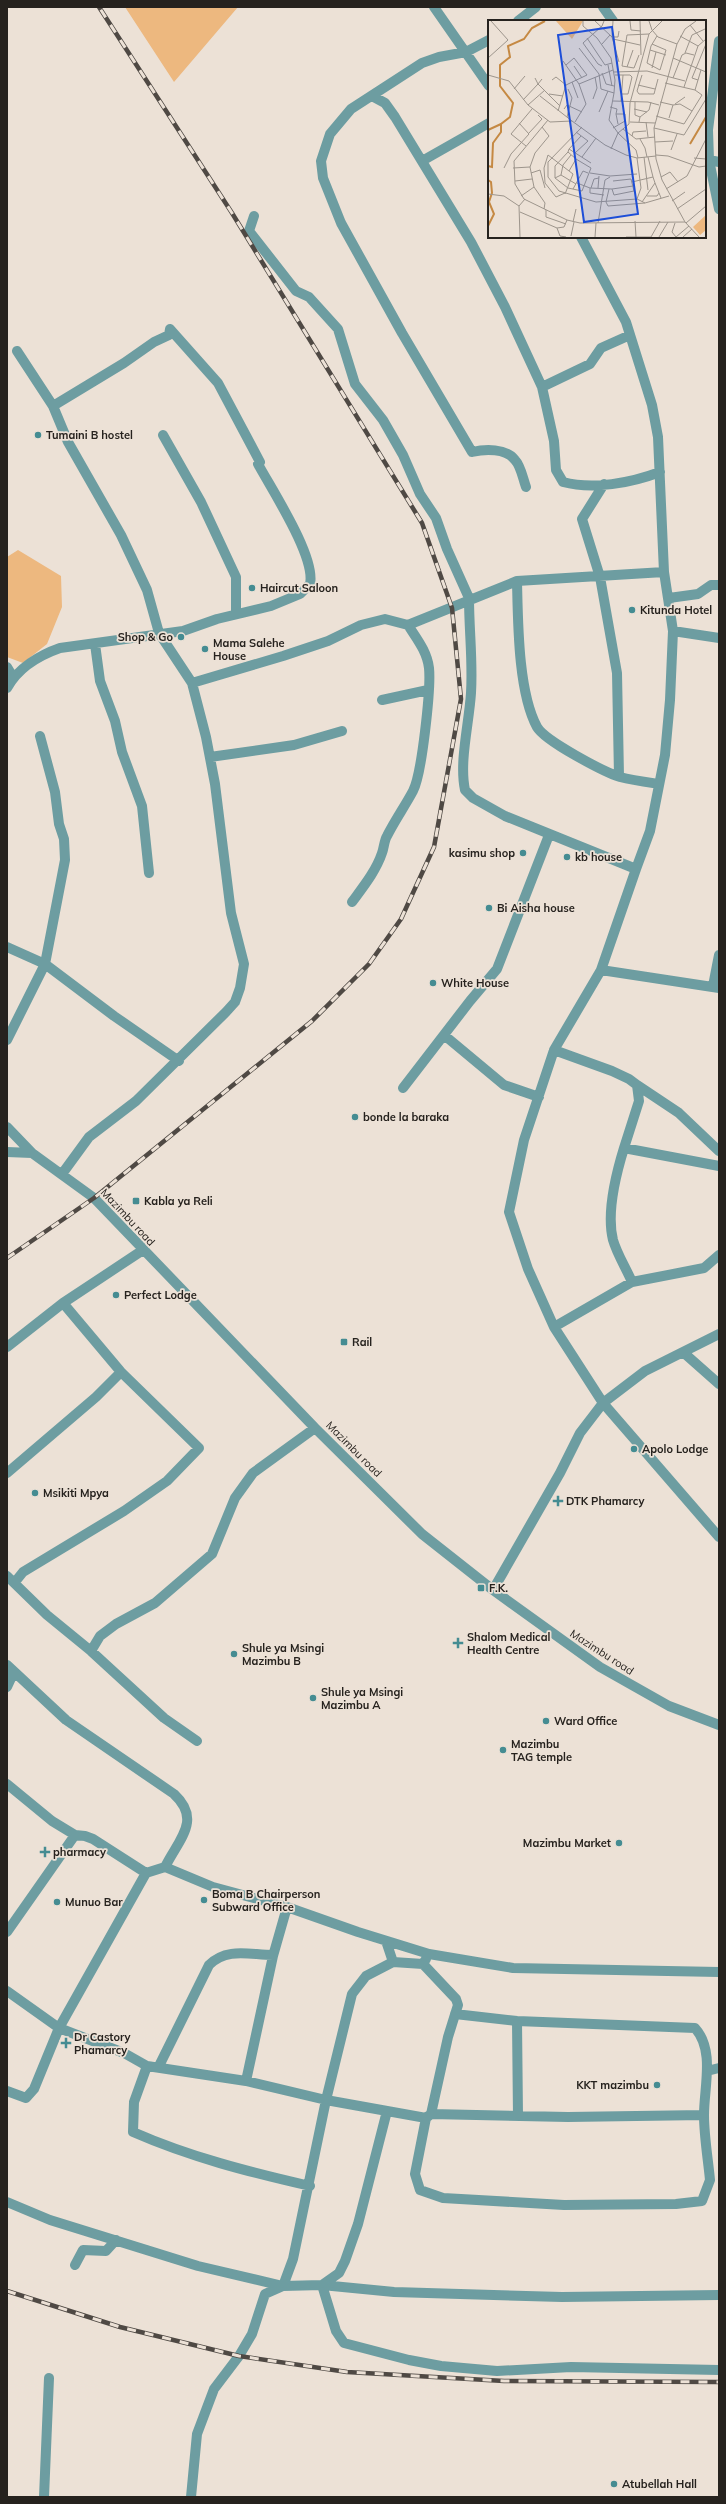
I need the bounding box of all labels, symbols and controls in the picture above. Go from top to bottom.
inset map [488,20,706,238]
place label: Tumaini B hostel [46,428,133,442]
marker: Tumaini B hostel [33,430,43,440]
place label: Haircut Saloon [260,581,338,595]
marker: Haircut Saloon [247,583,257,593]
place label: Kitunda Hotel [640,603,712,617]
marker: Kitunda Hotel [627,605,637,615]
place label: Shop & Go [118,630,173,644]
marker: Shop & Go [176,632,186,642]
place label: Mama Salehe House [213,636,285,663]
marker: Mama Salehe House [200,644,210,654]
place label: kasimu shop [449,846,515,860]
marker: kasimu shop [518,848,528,858]
place label: kb house [575,850,622,864]
marker: kb house [562,852,572,862]
place label: Bi Aisha house [497,901,575,915]
marker: Bi Aisha house [484,903,494,913]
place label: White House [441,976,509,990]
marker: White House [428,978,438,988]
place label: bonde la baraka [363,1110,449,1124]
marker: bonde la baraka [350,1112,360,1122]
street label: Mazimbu road [98,1185,158,1249]
place label: Kabla ya Reli [144,1194,213,1208]
marker: Kabla ya Reli [131,1196,141,1206]
place label: Perfect Lodge [124,1288,197,1302]
marker: Perfect Lodge [111,1290,121,1300]
place label: Rail [352,1335,372,1349]
marker: Rail [339,1337,349,1347]
street label: Mazimbu road [323,1418,385,1480]
place label: Apolo Lodge [642,1442,708,1456]
marker: Apolo Lodge [629,1444,639,1454]
place label: Msikiti Mpya [43,1486,109,1500]
marker: Msikiti Mpya [30,1488,40,1498]
place label: DTK Phamarcy [566,1494,644,1508]
marker: DTK Phamarcy [553,1496,563,1506]
place label: F.K. [489,1581,508,1595]
marker: F.K. [476,1583,486,1593]
street label: Mazimbu road [567,1626,637,1678]
place label: Shalom Medical Health Centre [467,1630,550,1657]
marker: Shalom Medical Health Centre [452,1637,464,1649]
place label: Shule ya Msingi Mazimbu B [242,1641,324,1668]
marker: Shule ya Msingi Mazimbu B [229,1649,239,1659]
place label: Shule ya Msingi Mazimbu A [321,1685,403,1712]
marker: Shule ya Msingi Mazimbu A [308,1693,318,1703]
place label: Ward Office [554,1714,617,1728]
marker: Ward Office [541,1716,551,1726]
place label: Mazimbu TAG temple [511,1737,572,1764]
marker: Mazimbu TAG temple [498,1745,508,1755]
place label: Mazimbu Market [523,1836,611,1850]
marker: Mazimbu Market [614,1838,624,1848]
place label: pharmacy [53,1845,106,1859]
marker: pharmacy [40,1847,50,1857]
place label: Boma B Chairperson Subward Office [212,1887,320,1914]
place label: Munuo Bar [65,1895,123,1909]
marker: Boma B Chairperson Subward Office [199,1895,209,1905]
marker: Munuo Bar [52,1897,62,1907]
place label: Dr Castory Phamarcy [74,2030,131,2057]
marker: Dr Castory Phamarcy [61,2038,71,2048]
place label: KKT mazimbu [576,2078,649,2092]
marker: KKT mazimbu [652,2080,662,2090]
place label: Atubellah Hall [622,2477,697,2491]
marker: Atubellah Hall [609,2479,619,2489]

